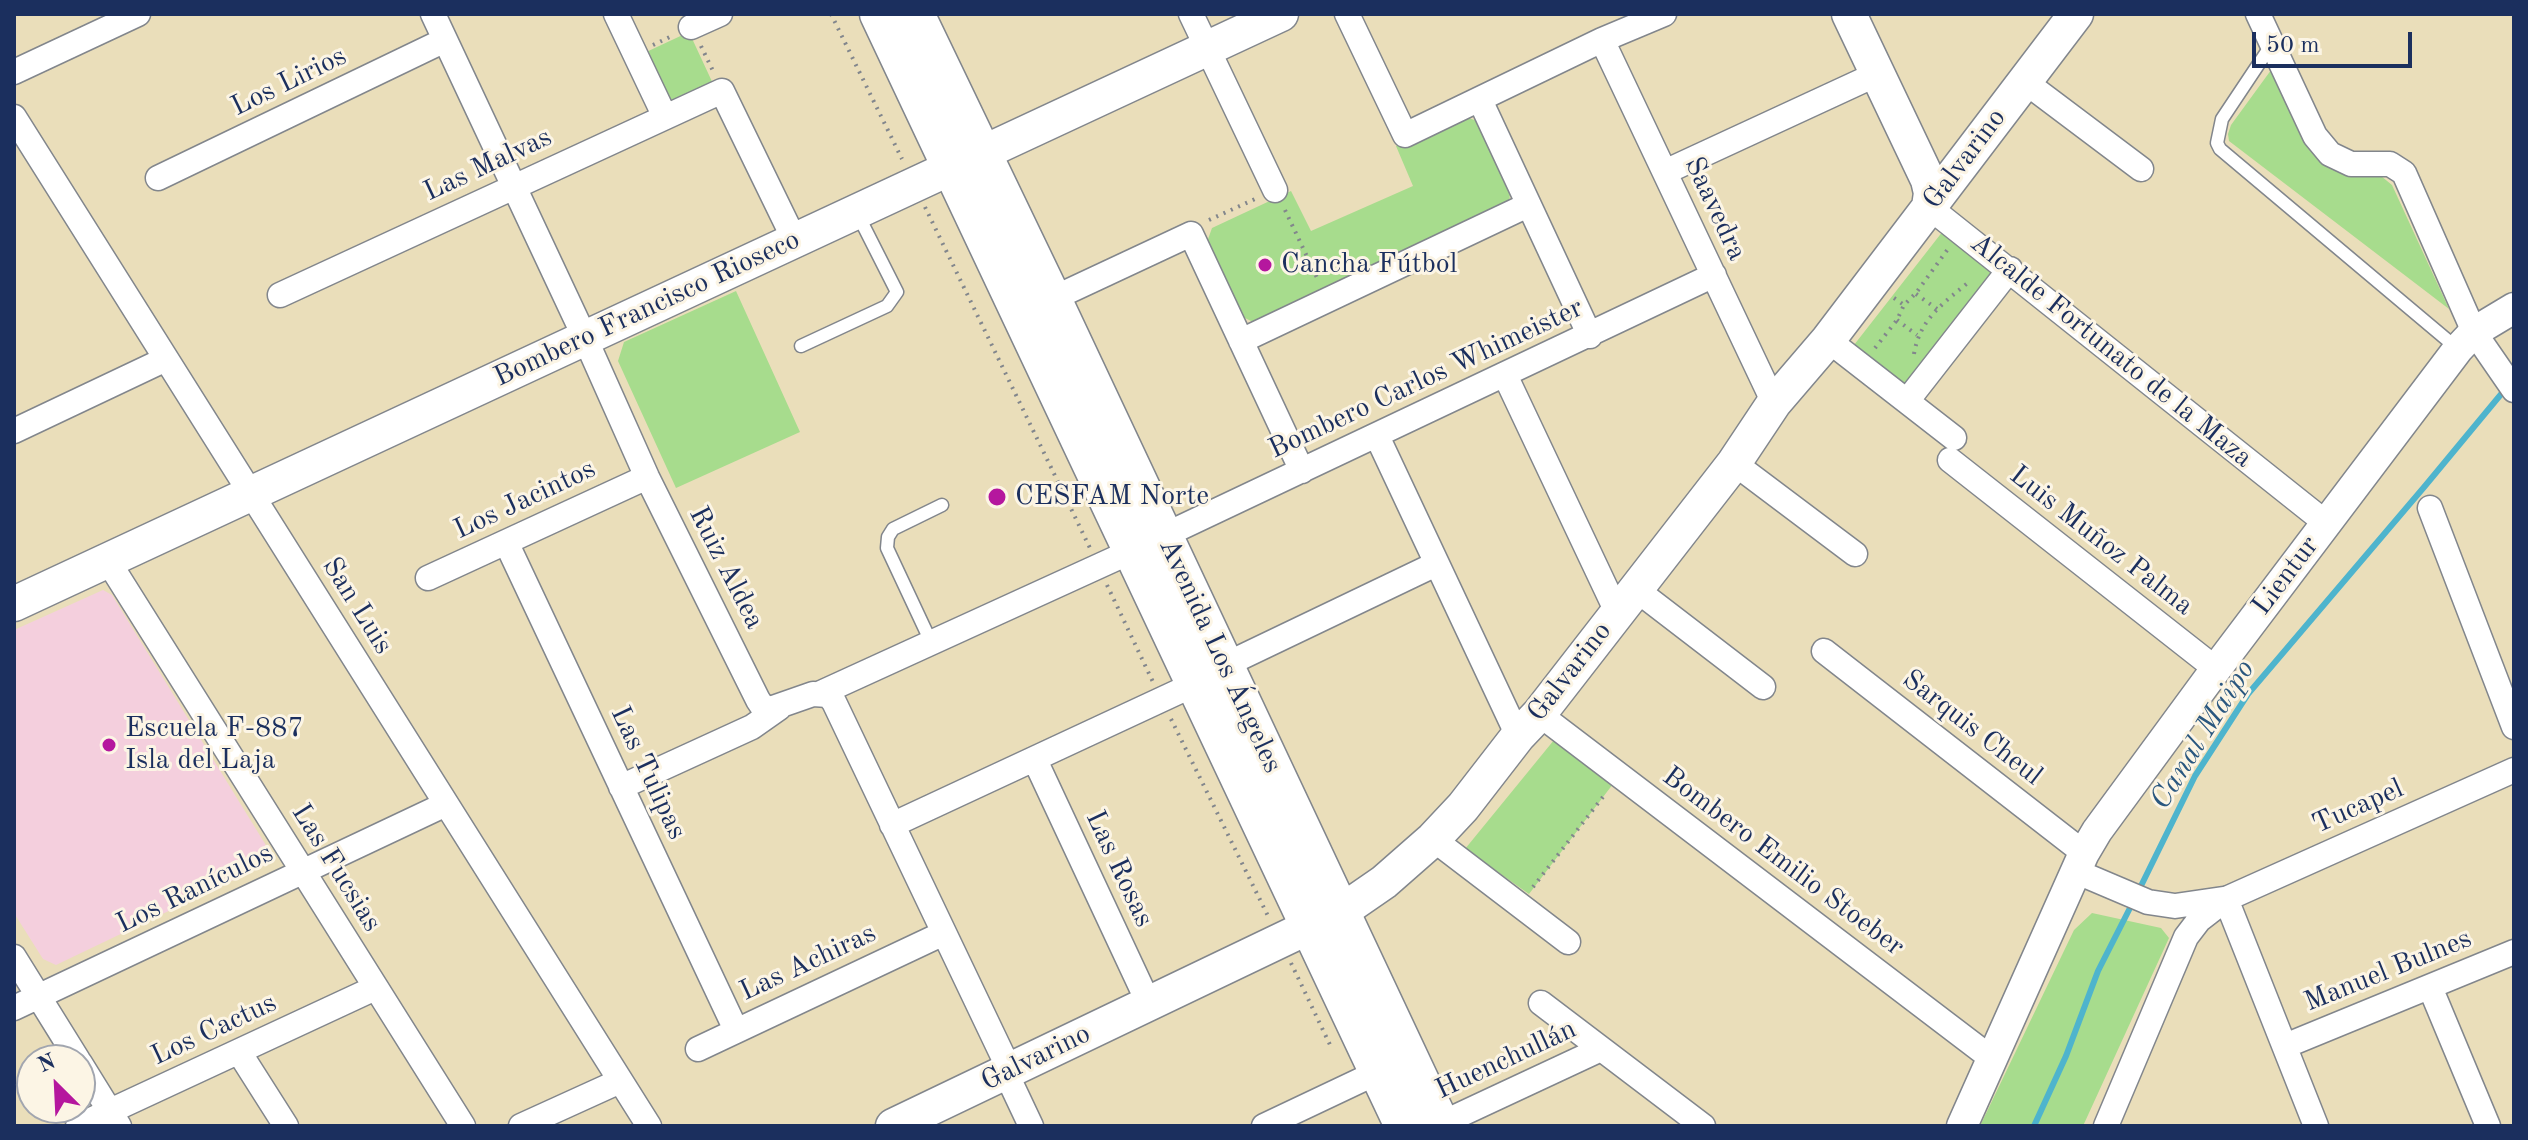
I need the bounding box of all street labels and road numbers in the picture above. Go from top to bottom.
street label: Los Lirios [226,40,352,124]
street label: Galvarino [1916,102,2014,216]
street label: Las Malvas [419,121,557,209]
street label: Saavedra [1676,152,1754,266]
street label: Bombero Francisco Rioseco [489,223,805,395]
street label: Alcalde Fortunato de la Maza [1963,227,2259,475]
street label: Bombero Carlos Whimeister [1263,291,1589,467]
street label: Los Jacintos [449,453,601,547]
street label: Luis Muñoz Palma [2002,459,2200,623]
street label: Ruiz Aldea [681,501,771,635]
street label: Lientur [2245,530,2327,622]
street label: Avenida Los Ángeles [1151,533,1289,779]
street label: San Luis [314,551,400,661]
street label: Galvarino [1521,615,1619,729]
street label: Sarquis Cheul [1895,663,2049,793]
street label: Las Tulipas [603,701,693,845]
street label: Bombero Emilio Stoeber [1655,760,1911,964]
street label: Tucapel [2307,772,2409,842]
street label: Las Fucsias [284,798,388,938]
street label: Las Rosas [1077,805,1161,933]
street label: Los Ranículos [111,837,279,941]
street label: Las Achiras [735,917,881,1009]
street label: Manuel Bulnes [2299,922,2477,1020]
street label: Los Cactus [146,986,282,1074]
street label: Huenchullán [1430,1013,1582,1107]
street label: Galvarino [976,1017,1096,1099]

